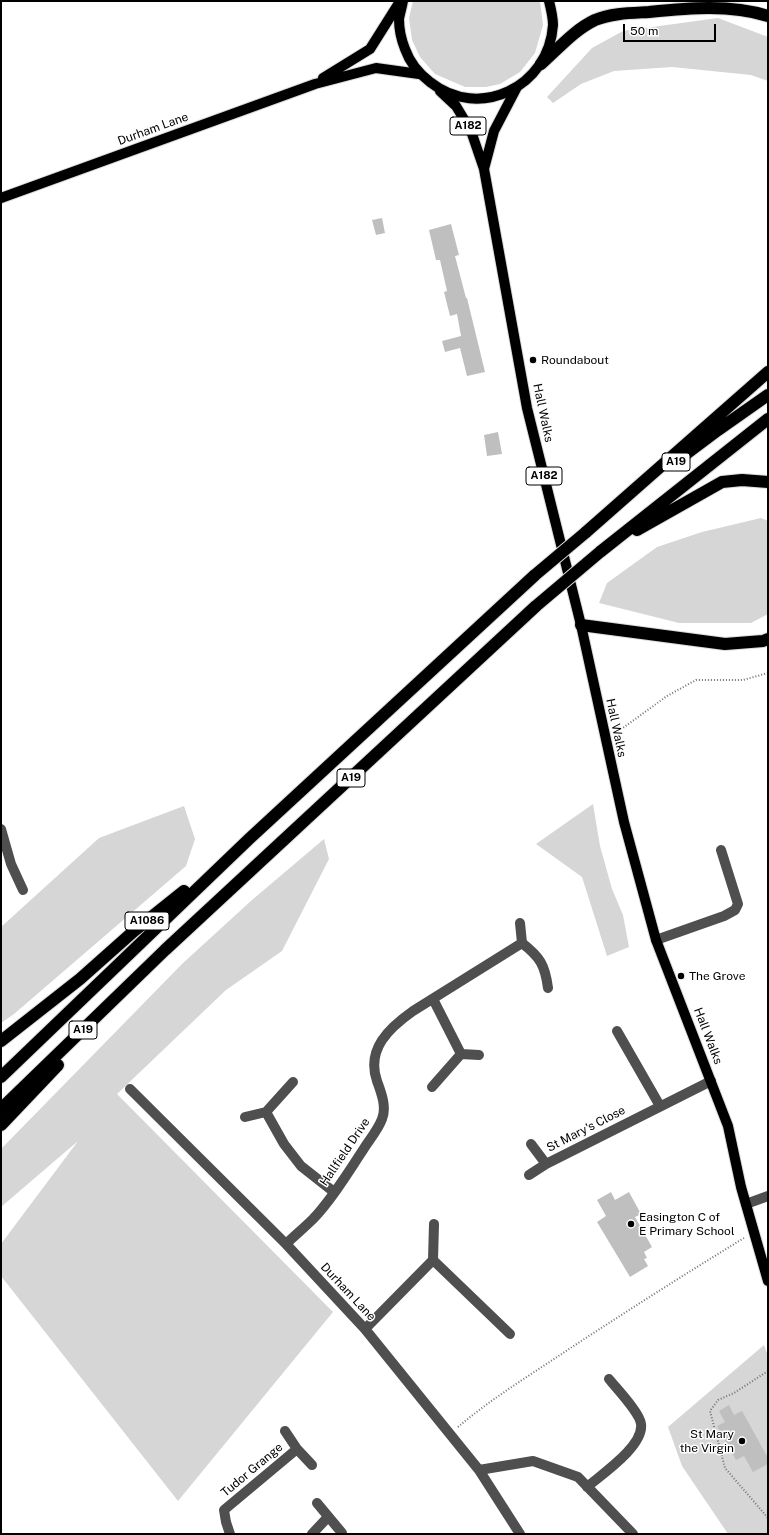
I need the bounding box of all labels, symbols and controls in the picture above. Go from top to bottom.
scale bar [625,16,718,42]
text: 50 m [630,24,658,38]
street label: Durham Lane [116,110,190,148]
road number: A182 [450,117,486,135]
place label: Roundabout [541,353,609,367]
marker: Roundabout [528,355,538,365]
street label: Hall Walks [530,382,556,444]
road number: A19 [662,453,690,471]
road number: A182 [526,467,562,485]
street label: Hall Walks [603,697,629,759]
road number: A19 [337,769,365,787]
road number: A1086 [125,912,169,930]
place label: The Grove [689,969,746,983]
marker: The Grove [676,971,686,981]
street label: Hall Walks [691,1006,725,1066]
road number: A19 [69,1021,97,1039]
street label: St Mary's Close [544,1103,628,1155]
street label: Hallfield Drive [317,1115,373,1189]
place label: Easington C of E Primary School [639,1210,735,1238]
marker: Easington C of E Primary School [626,1219,636,1229]
street label: Durham Lane [318,1260,378,1324]
place label: St Mary the Virgin [680,1427,734,1455]
marker: St Mary the Virgin [737,1436,747,1446]
street label: Tudor Grange [218,1440,286,1500]

